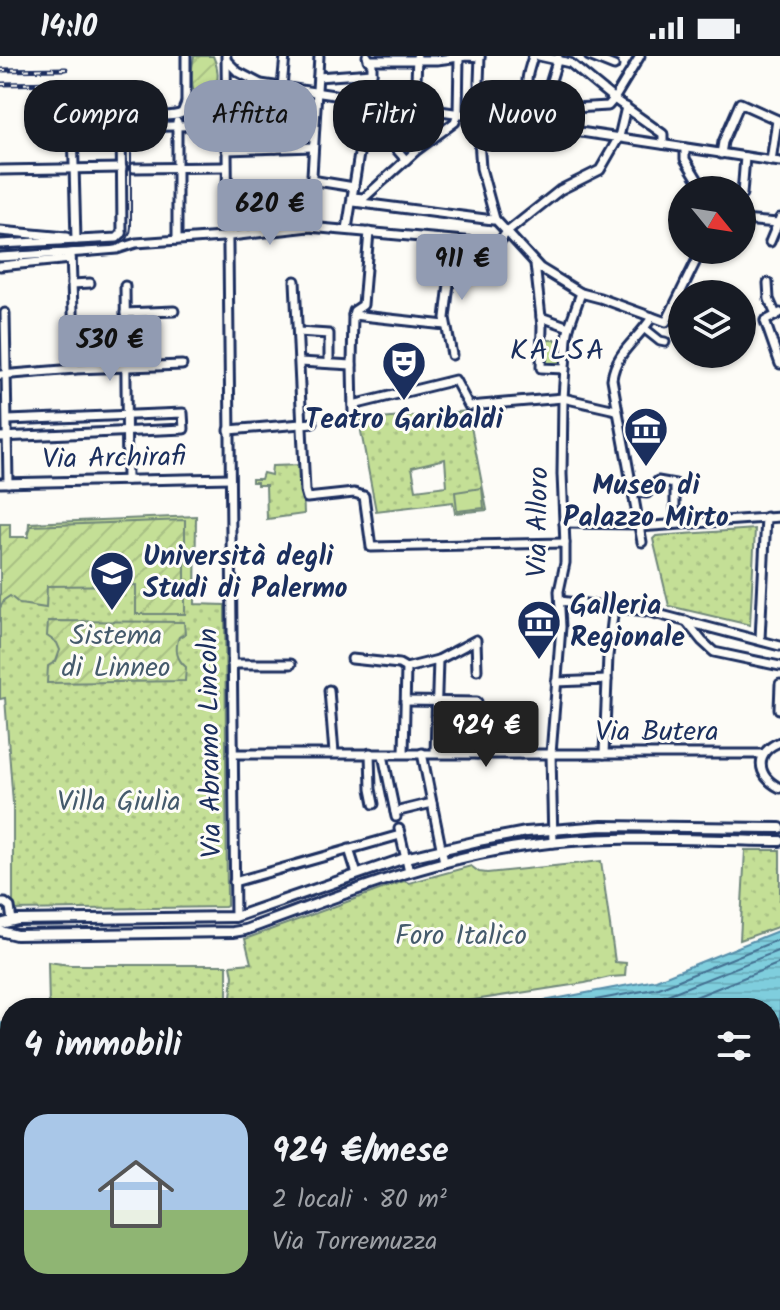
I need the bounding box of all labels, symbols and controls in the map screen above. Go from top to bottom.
text: 14:10 [40,4,97,52]
chip: Compra [24,80,168,152]
chip: Affitta [184,80,317,152]
chip: Filtri [333,80,444,152]
chip: Nuovo [460,80,585,152]
north arrow [668,176,756,264]
map controls [668,176,756,368]
pin: 620 € [214,179,326,247]
text: 620 € [235,184,305,226]
pin: 911 € [406,234,518,302]
text: 911 € [434,239,490,281]
button: layers [668,280,756,368]
pin: 530 € [54,315,166,383]
text: 530 € [76,320,144,362]
district label: KALSA [510,328,606,376]
theatre icon: Teatro Garibaldi [380,339,428,402]
place label: Teatro Garibaldi [305,398,504,443]
museum icon: Museo di Palazzo Mirto [622,405,670,468]
street label: Via Archirafi [42,435,186,483]
place label: Museo di Palazzo Mirto [563,464,729,541]
street label: Via Alloro [516,466,562,578]
place label: Università degli Studi di Palermo [143,535,348,612]
school or university icon: Università degli Studi di Palermo [88,549,136,612]
place label: Galleria Regionale [570,584,685,661]
museum icon: Galleria Regionale [515,598,563,661]
park label: Sistema di Linneo [62,614,170,691]
street label: Via Abramo Lincoln [186,628,236,858]
pin: 924 € [430,701,542,769]
text: 924 € [452,706,520,748]
street label: Via Butera [595,710,719,755]
park label: Villa Giulia [57,780,181,825]
park label: Foro Italico [395,914,527,959]
text: 4 immobili [24,1019,182,1073]
icon: filters [712,1024,756,1068]
text: 924 €/mese [272,1125,449,1179]
icon: home [88,1146,184,1242]
text: 2 locali · 80 m² [272,1179,447,1221]
text: Via Torremuzza [272,1221,438,1263]

